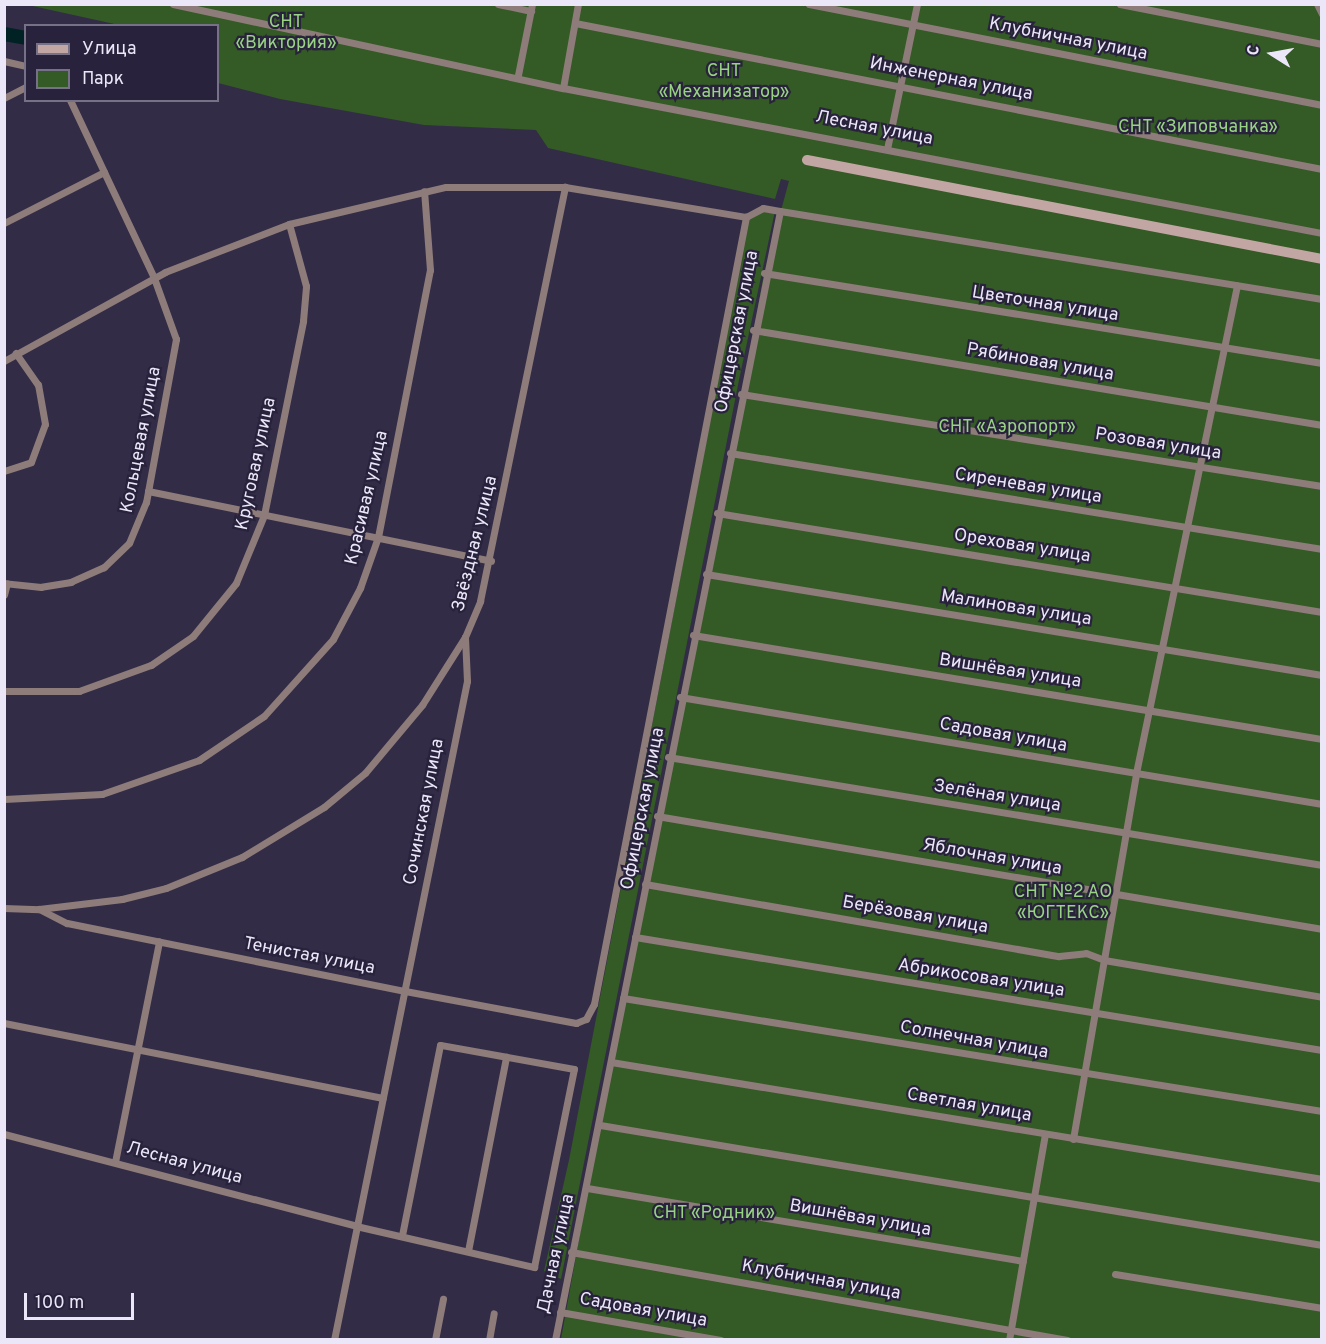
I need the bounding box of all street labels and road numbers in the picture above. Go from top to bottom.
street label: Клубничная улица [987,14,1149,66]
street label: Инженерная улица [868,54,1034,106]
street label: Лесная улица [813,107,935,151]
street label: Офицерская улица [712,249,764,415]
street label: Цветочная улица [970,283,1120,327]
street label: Рябиновая улица [965,339,1115,387]
street label: Кольцевая улица [117,365,167,515]
street label: Круговая улица [232,396,282,532]
street label: Розовая улица [1093,424,1223,466]
street label: Красивая улица [342,429,394,567]
street label: Сиреневая улица [953,465,1103,509]
street label: Звёздная улица [449,474,503,614]
street label: Ореховая улица [952,526,1092,568]
street label: Малиновая улица [939,586,1093,632]
street label: Вишнёвая улица [937,650,1083,694]
street label: Садовая улица [938,714,1068,758]
street label: Офицерская улица [618,726,670,892]
street label: Сочинская улица [400,737,450,887]
street label: Зелёная улица [932,776,1062,818]
street label: Яблочная улица [921,835,1063,881]
street label: Берёзовая улица [840,893,990,939]
street label: Тенистая улица [242,934,376,980]
street label: Абрикосовая улица [896,955,1066,1003]
street label: Солнечная улица [898,1017,1050,1065]
street label: Светлая улица [905,1084,1033,1128]
street label: Лесная улица [124,1138,244,1190]
street label: Дачная улица [534,1192,580,1316]
street label: Вишнёвая улица [787,1196,933,1242]
street label: Клубничная улица [740,1256,902,1306]
street label: Садовая улица [578,1289,708,1333]

